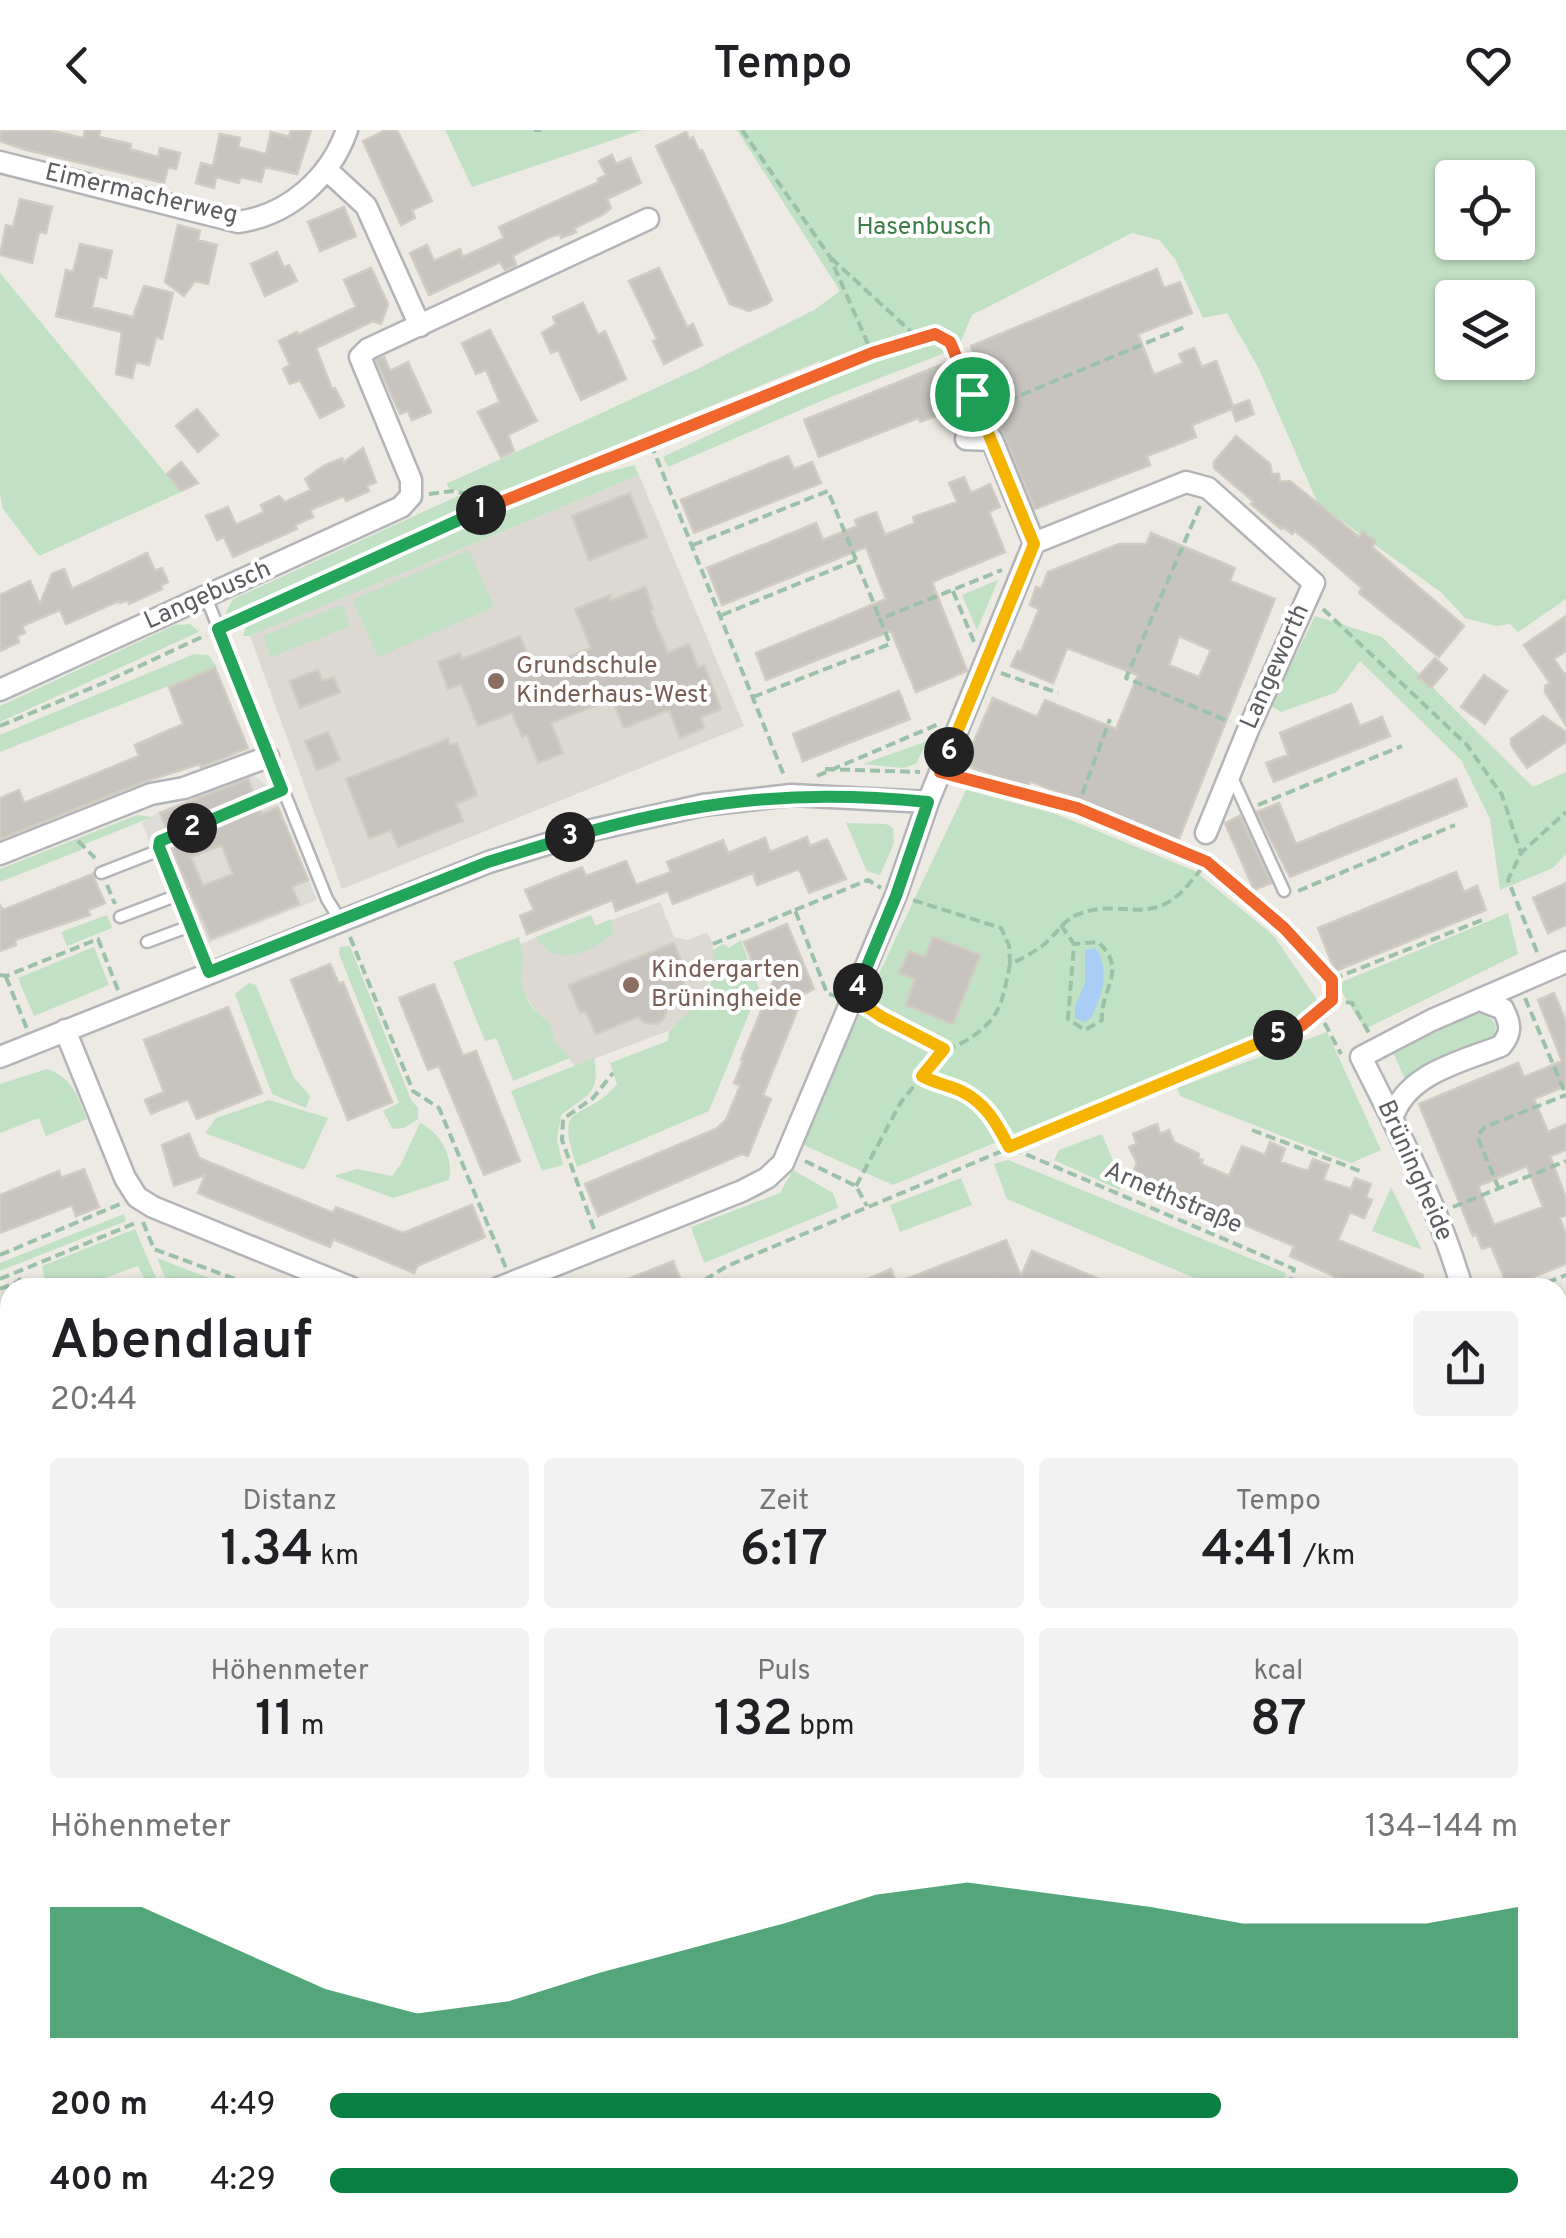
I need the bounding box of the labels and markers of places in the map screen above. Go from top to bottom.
pin [930,352,1015,437]
pin: 1 [456,485,506,535]
place label: Grundschule Kinderhaus-West [516,651,708,712]
marker: Grundschule Kinderhaus-West [485,670,507,692]
pin: 6 [924,727,974,777]
pin: 2 [167,803,217,853]
pin: 3 [545,812,595,862]
place label: Kindergarten Brüningheide [651,955,802,1016]
pin: 4 [833,963,883,1013]
marker: Kindergarten Brüningheide [620,974,642,996]
pin: 5 [1253,1010,1303,1060]

